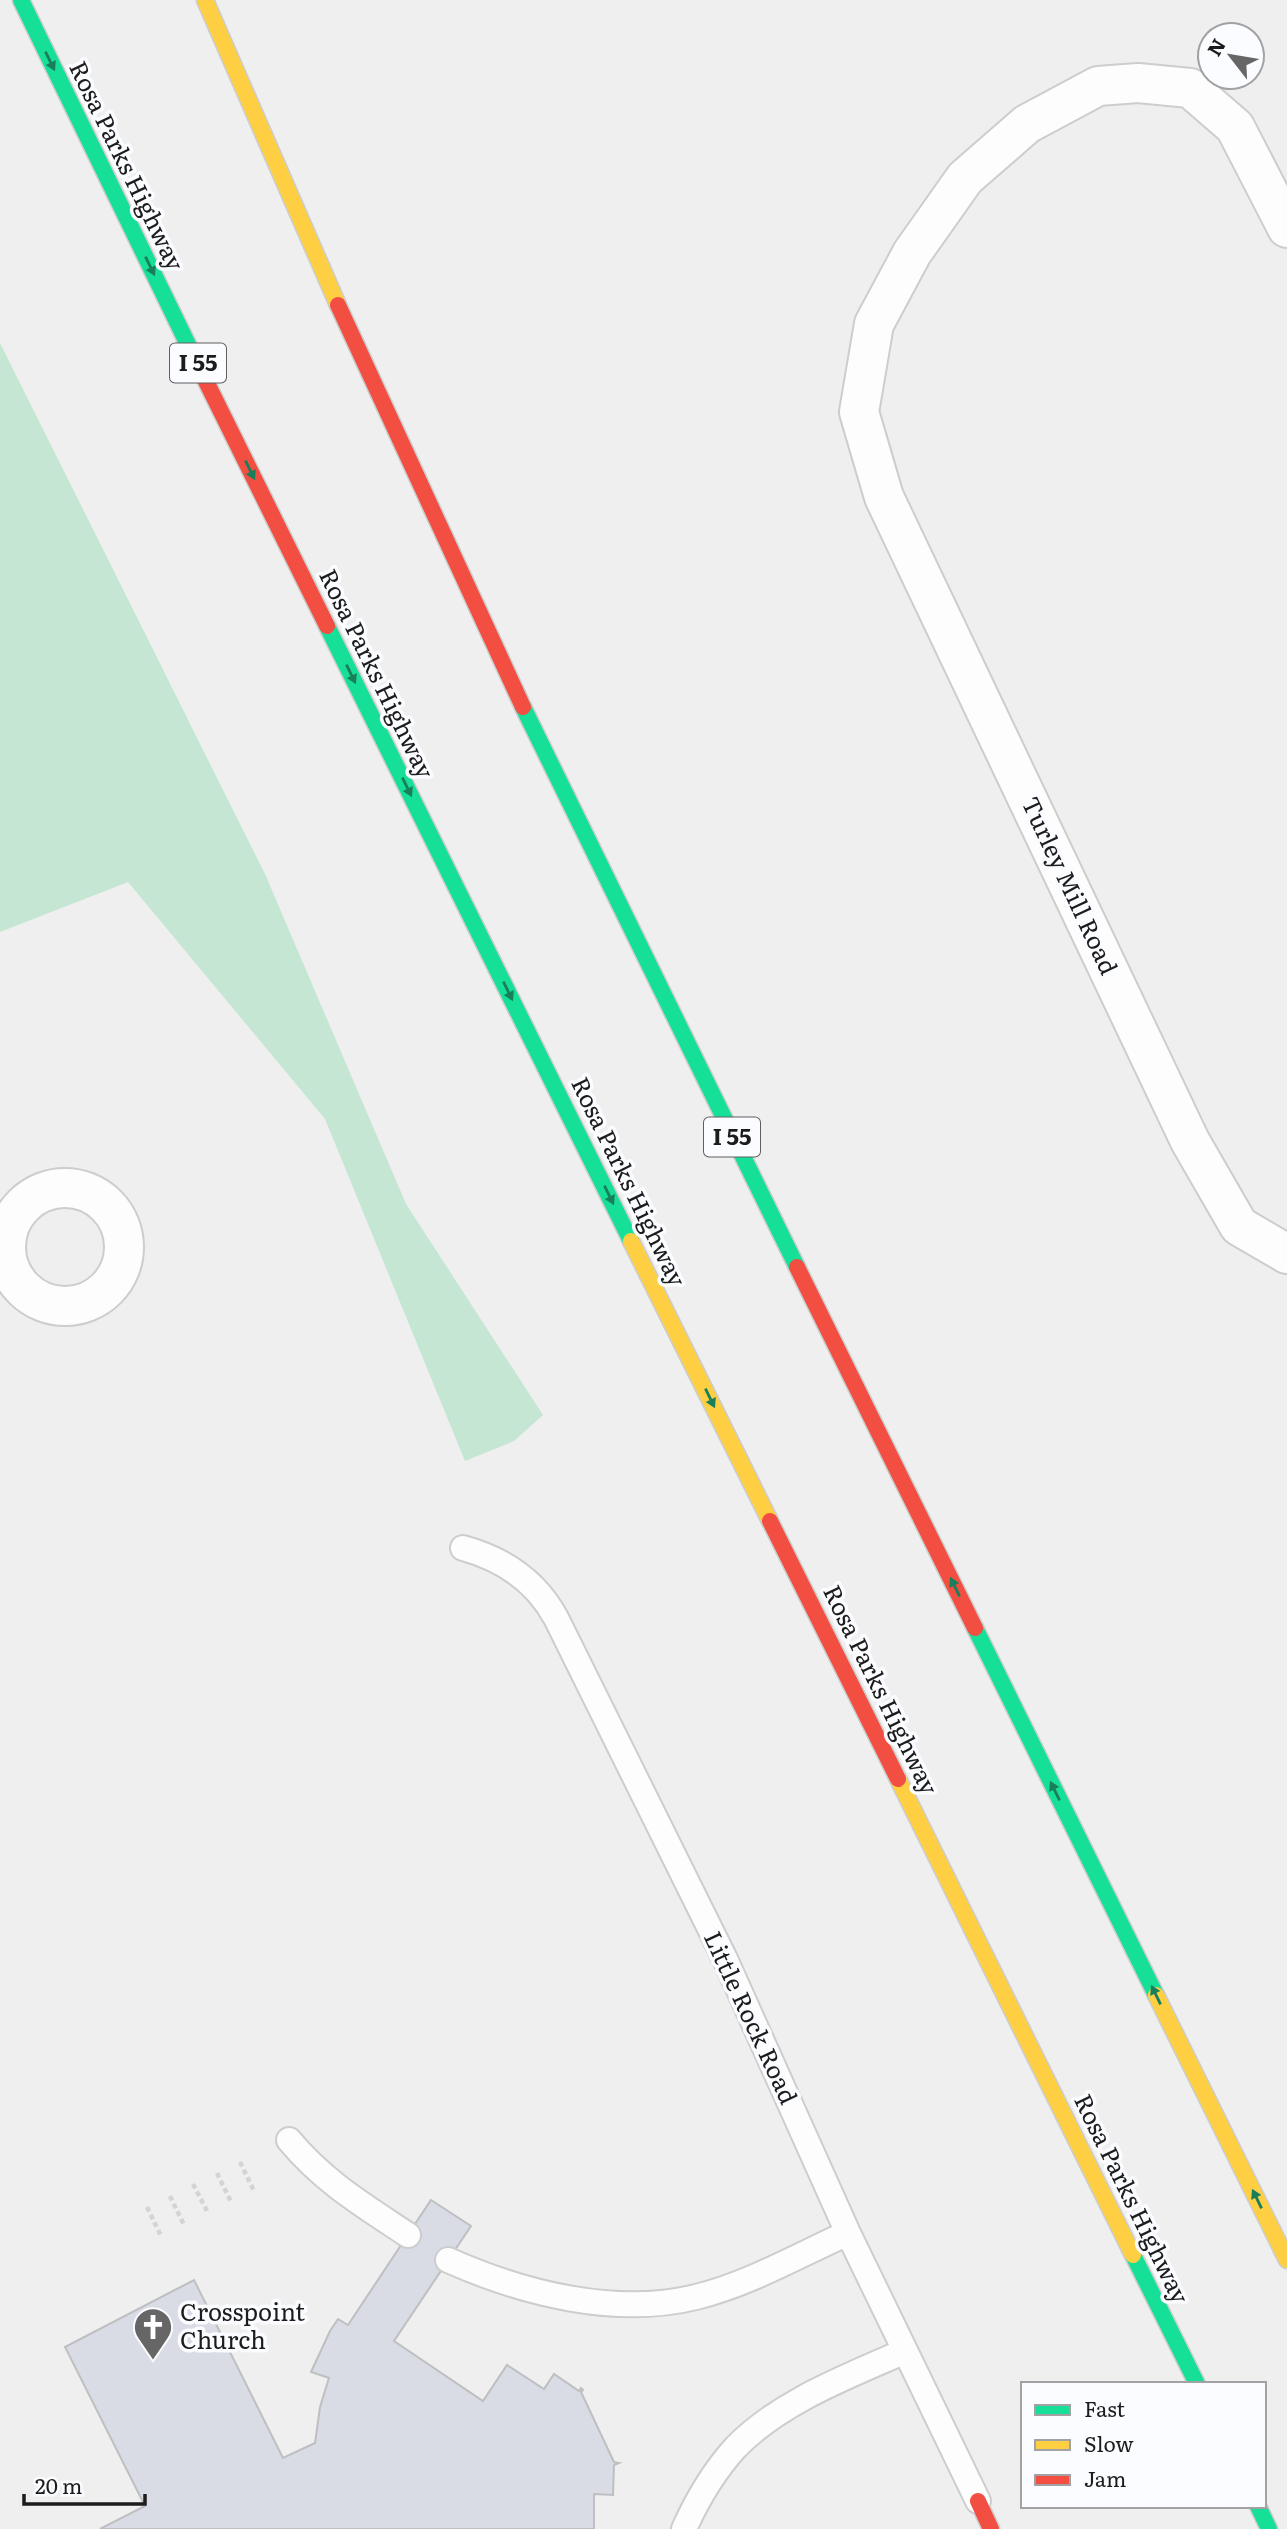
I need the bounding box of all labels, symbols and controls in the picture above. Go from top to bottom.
north arrow [1196,21,1266,91]
text: N [1199,33,1232,61]
one-way arrow [45,51,56,71]
street label: Rosa Parks Highway [62,54,194,276]
one-way arrow [144,256,156,276]
road number: I 55 [170,344,226,382]
one-way arrow [245,460,256,480]
street label: Rosa Parks Highway [312,562,444,784]
one-way arrow [345,664,357,684]
one-way arrow [401,777,412,797]
street label: Turley Mill Road [1015,790,1128,980]
one-way arrow [502,981,513,1001]
street label: Rosa Parks Highway [564,1070,696,1292]
road number: I 55 [704,1118,760,1156]
one-way arrow [603,1185,614,1205]
one-way arrow [704,1388,716,1408]
one-way arrow [949,1577,960,1597]
street label: Rosa Parks Highway [816,1578,948,1800]
one-way arrow [1050,1781,1061,1801]
street label: Little Rock Road [697,1925,808,2109]
one-way arrow [1151,1985,1162,2005]
street label: Rosa Parks Highway [1067,2087,1199,2309]
one-way arrow [1251,2189,1262,2209]
place label: Crosspoint Church [180,2293,305,2356]
church icon: Crosspoint Church [132,2306,174,2361]
legend [1021,2382,1266,2508]
text: Fast [1084,2392,1125,2423]
text: Slow [1084,2427,1134,2458]
scale bar [24,2462,145,2506]
text: Jam [1084,2462,1126,2493]
text: 20 m [35,2469,82,2500]

